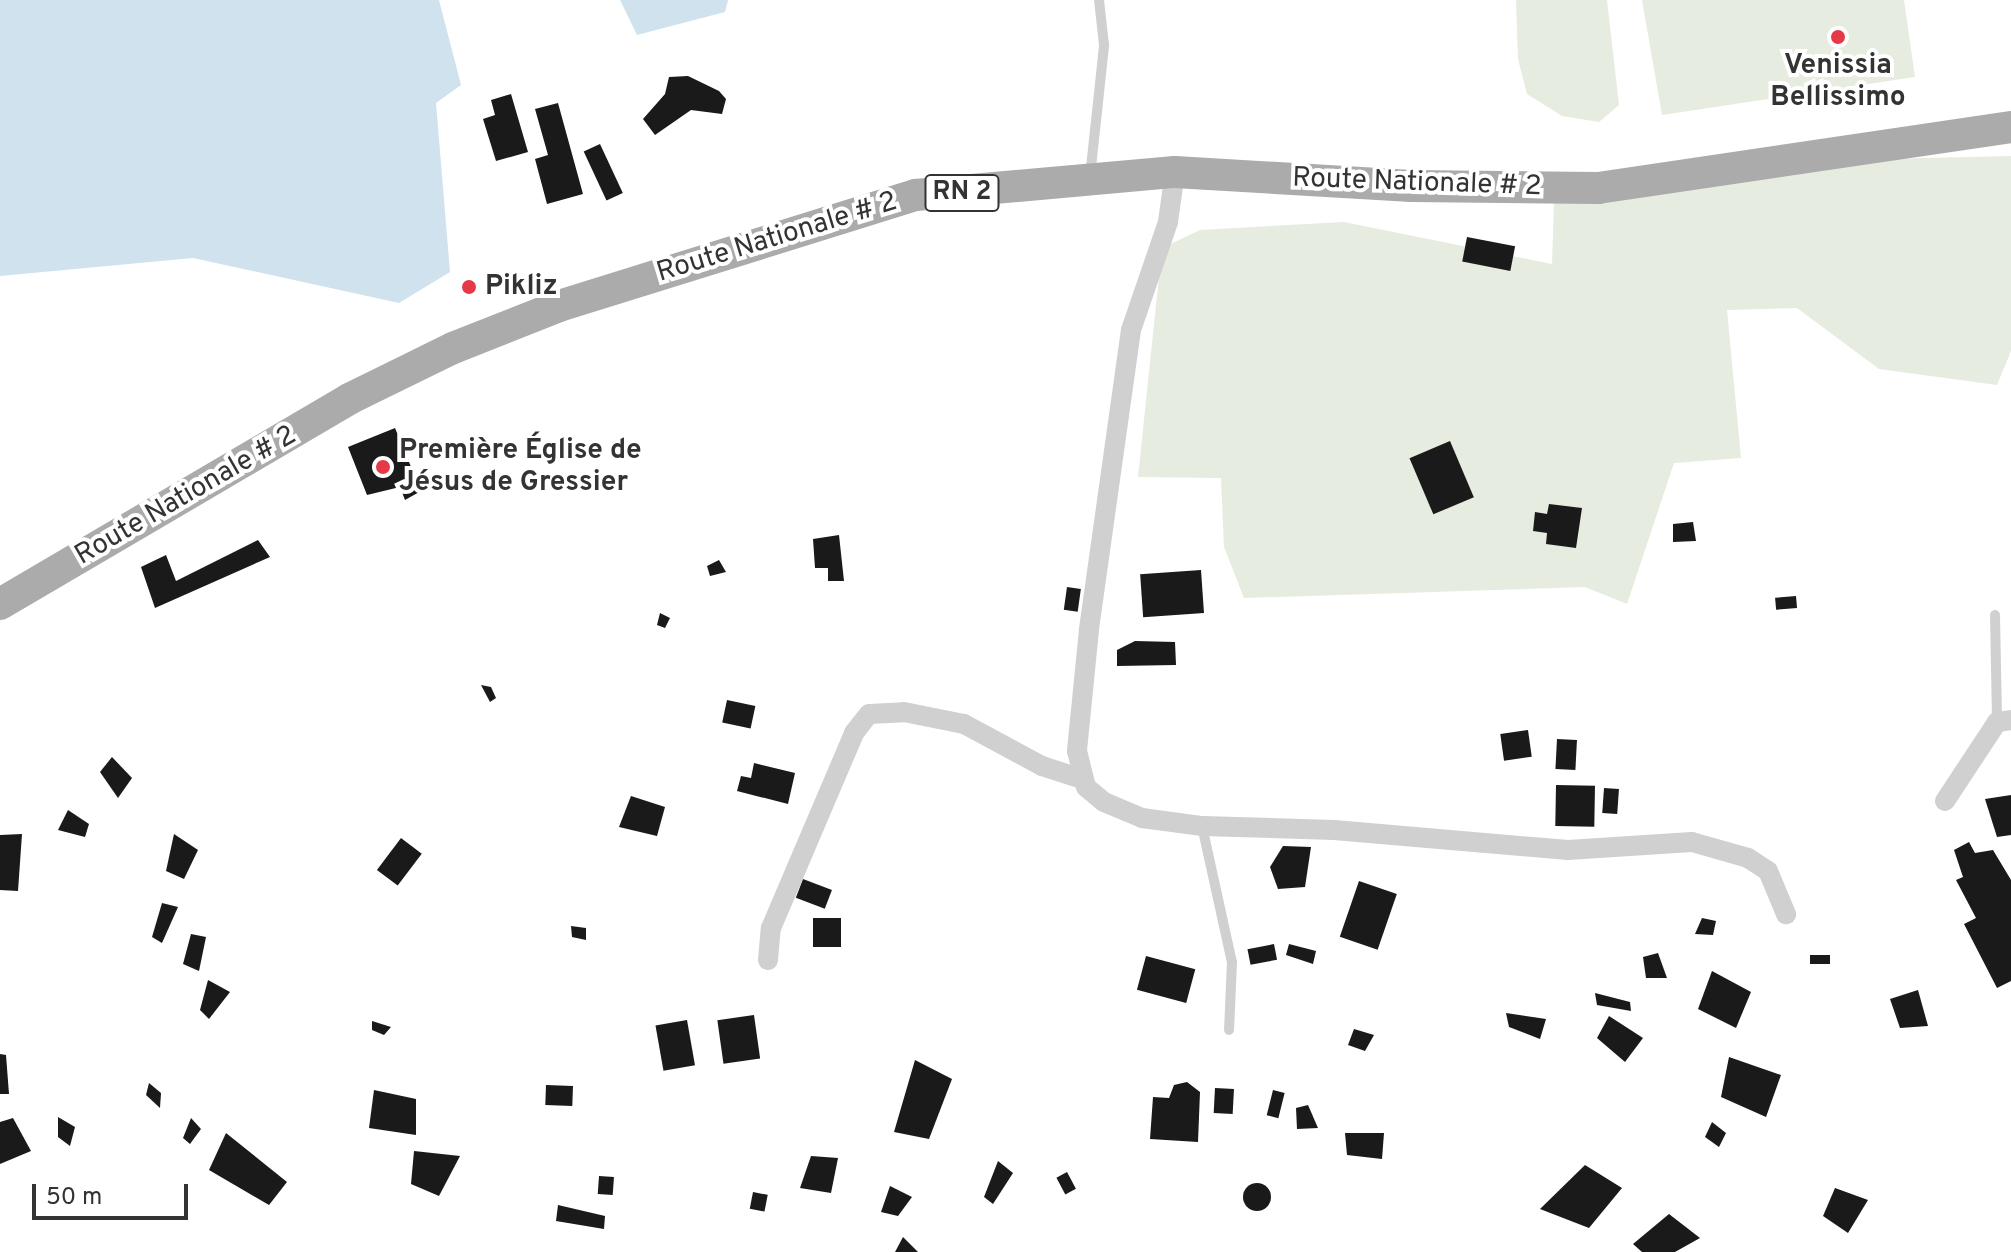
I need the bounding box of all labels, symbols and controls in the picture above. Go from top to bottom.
marker: Venissia Bellissimo [1829,28,1847,46]
place label: Venissia Bellissimo [1770,49,1906,115]
street label: Route Nationale # 2 [1292,162,1542,204]
road number: RN 2 [924,171,1000,215]
street label: Route Nationale # 2 [653,185,901,291]
place label: Pikliz [485,270,558,304]
marker: Pikliz [460,278,478,296]
street label: Route Nationale # 2 [70,419,302,573]
place label: Première Église de Jésus de Gressier [399,434,642,500]
marker: Première Église de Jésus de Gressier [374,458,392,476]
scale bar [36,1168,192,1218]
text: 50 m [46,1183,102,1213]

